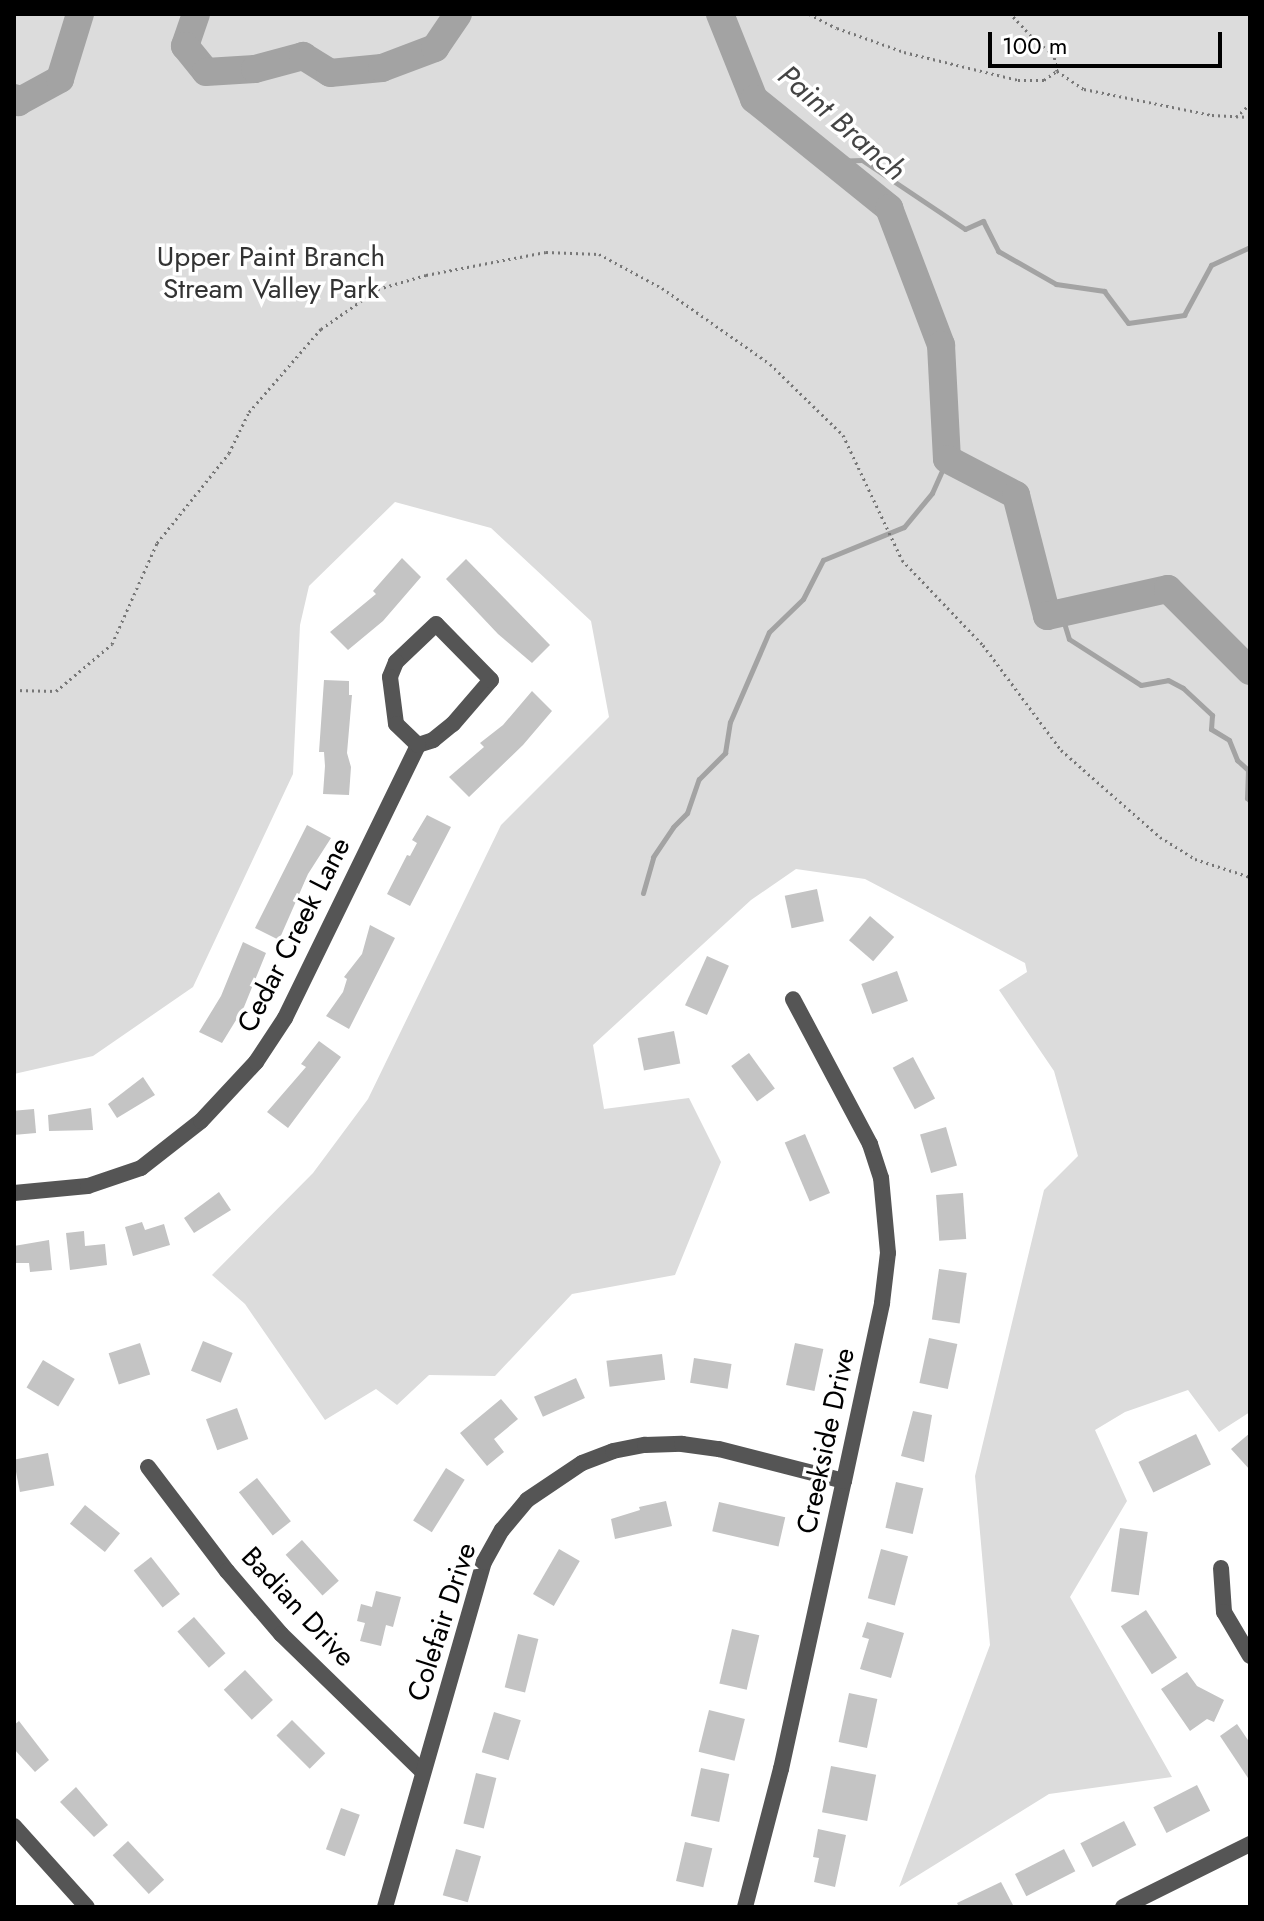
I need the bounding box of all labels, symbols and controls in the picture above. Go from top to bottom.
scale bar [992,16,1226,66]
text: 100 m [1002,28,1068,63]
water label: Paint Branch [771,58,913,188]
park label: Upper Paint Branch Stream Valley Park [157,240,385,306]
street label: Cedar Creek Lane [230,832,358,1038]
street label: Creekside Drive [790,1345,862,1537]
street label: Colefair Drive [401,1539,483,1705]
street label: Badian Drive [234,1540,362,1674]

